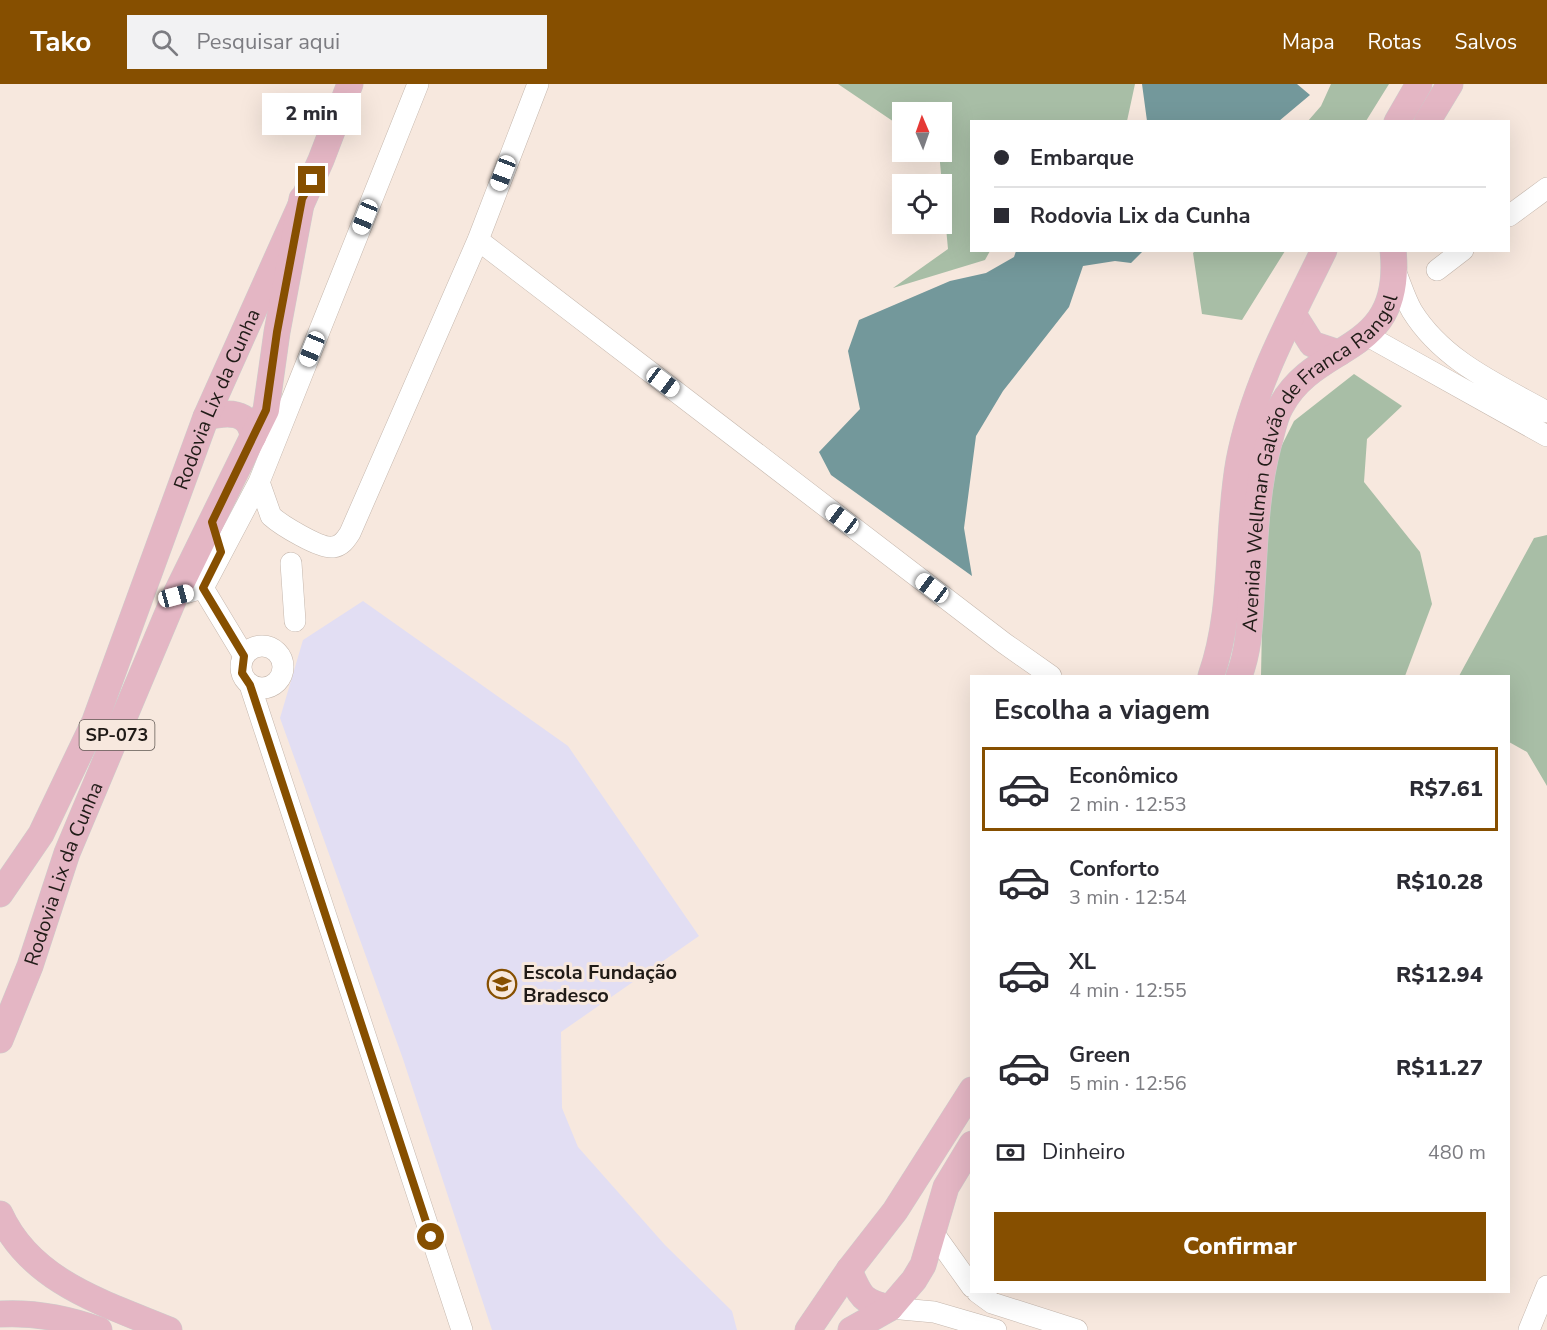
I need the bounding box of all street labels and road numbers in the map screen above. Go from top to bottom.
street label: Avenida Wellman Galvão de Franca Rangel [1236,291,1404,633]
street label: Rodovia Lix da Cunha [167,304,266,494]
road number: SP-073 [80,720,154,750]
street label: Rodovia Lix da Cunha [18,777,109,969]

